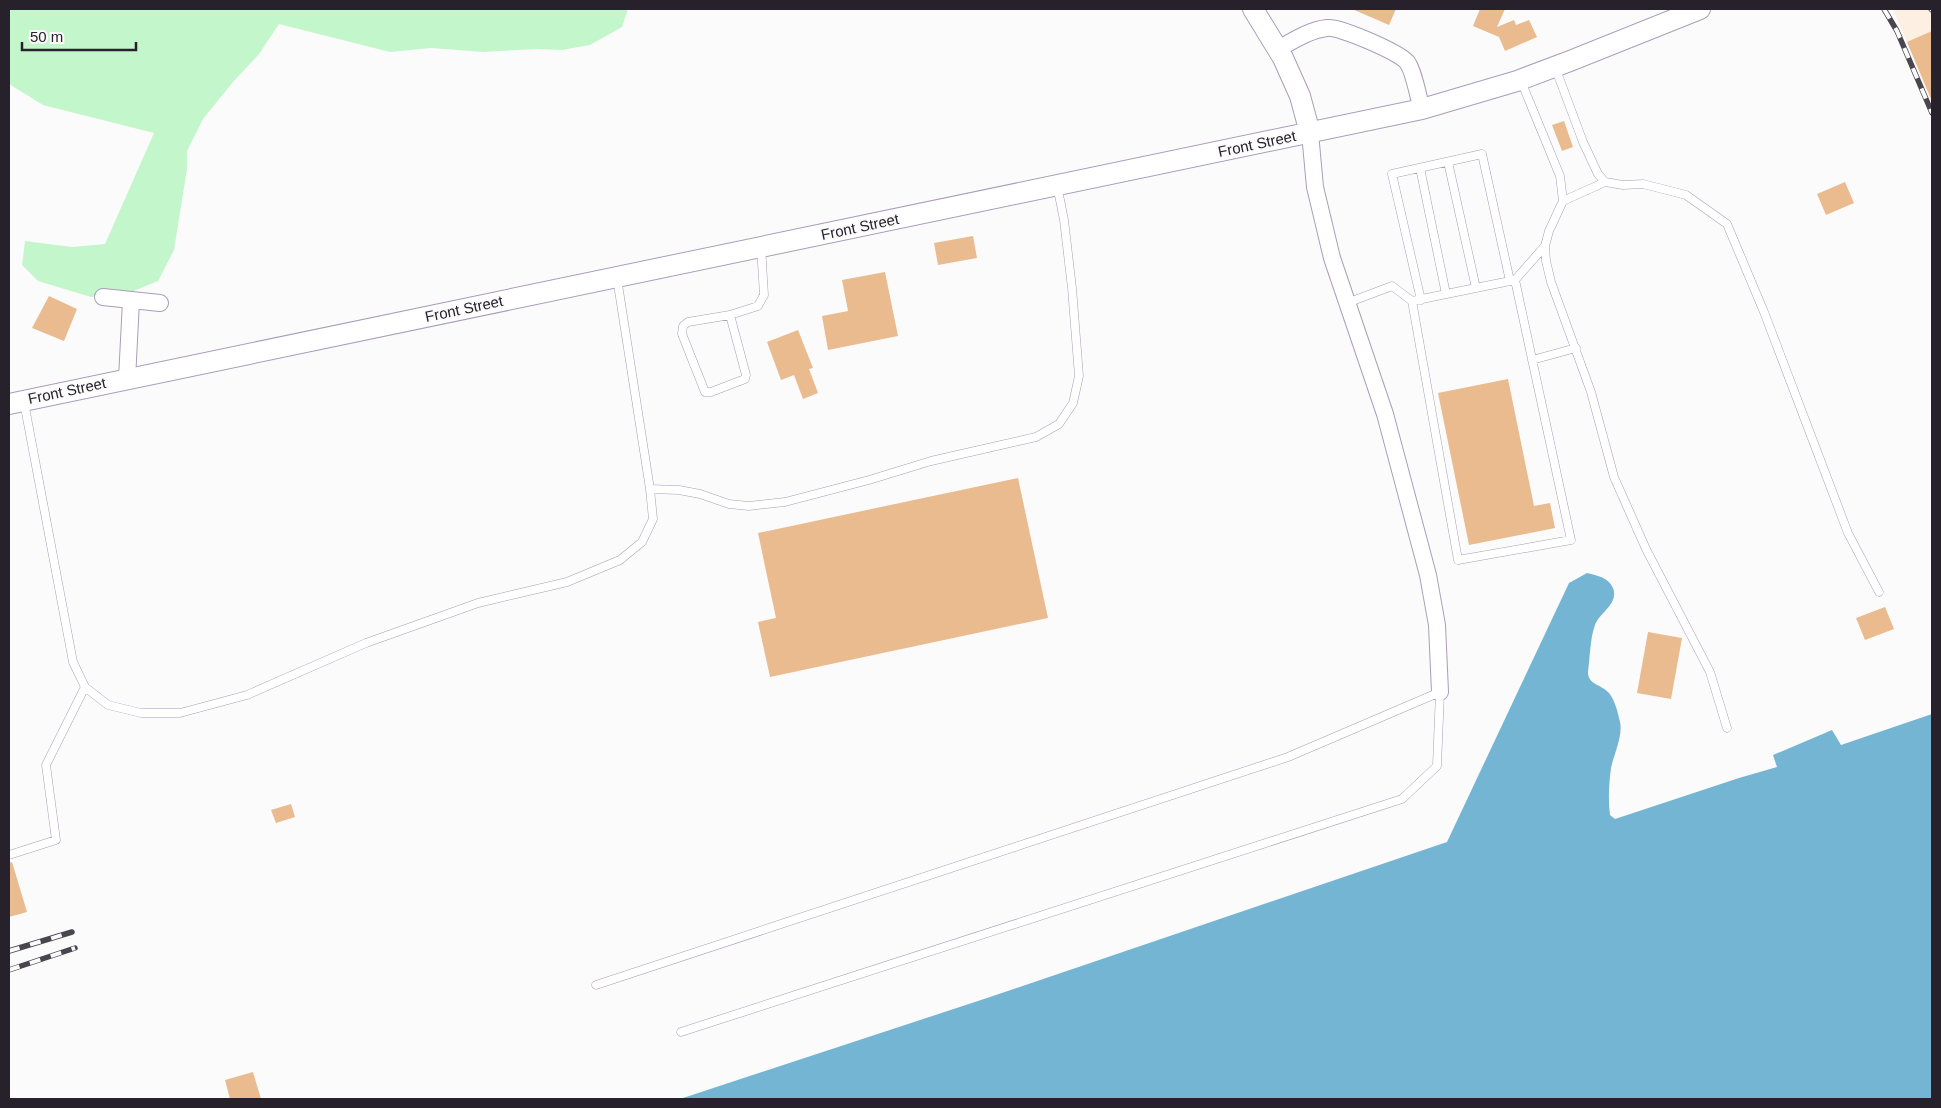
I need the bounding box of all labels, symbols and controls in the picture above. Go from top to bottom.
scale bar [22,20,136,52]
text: 50 m [30,28,63,45]
street label: Front Street [1216,127,1298,160]
street label: Front Street [819,210,901,243]
street label: Front Street [423,292,505,325]
street label: Front Street [26,374,108,407]

